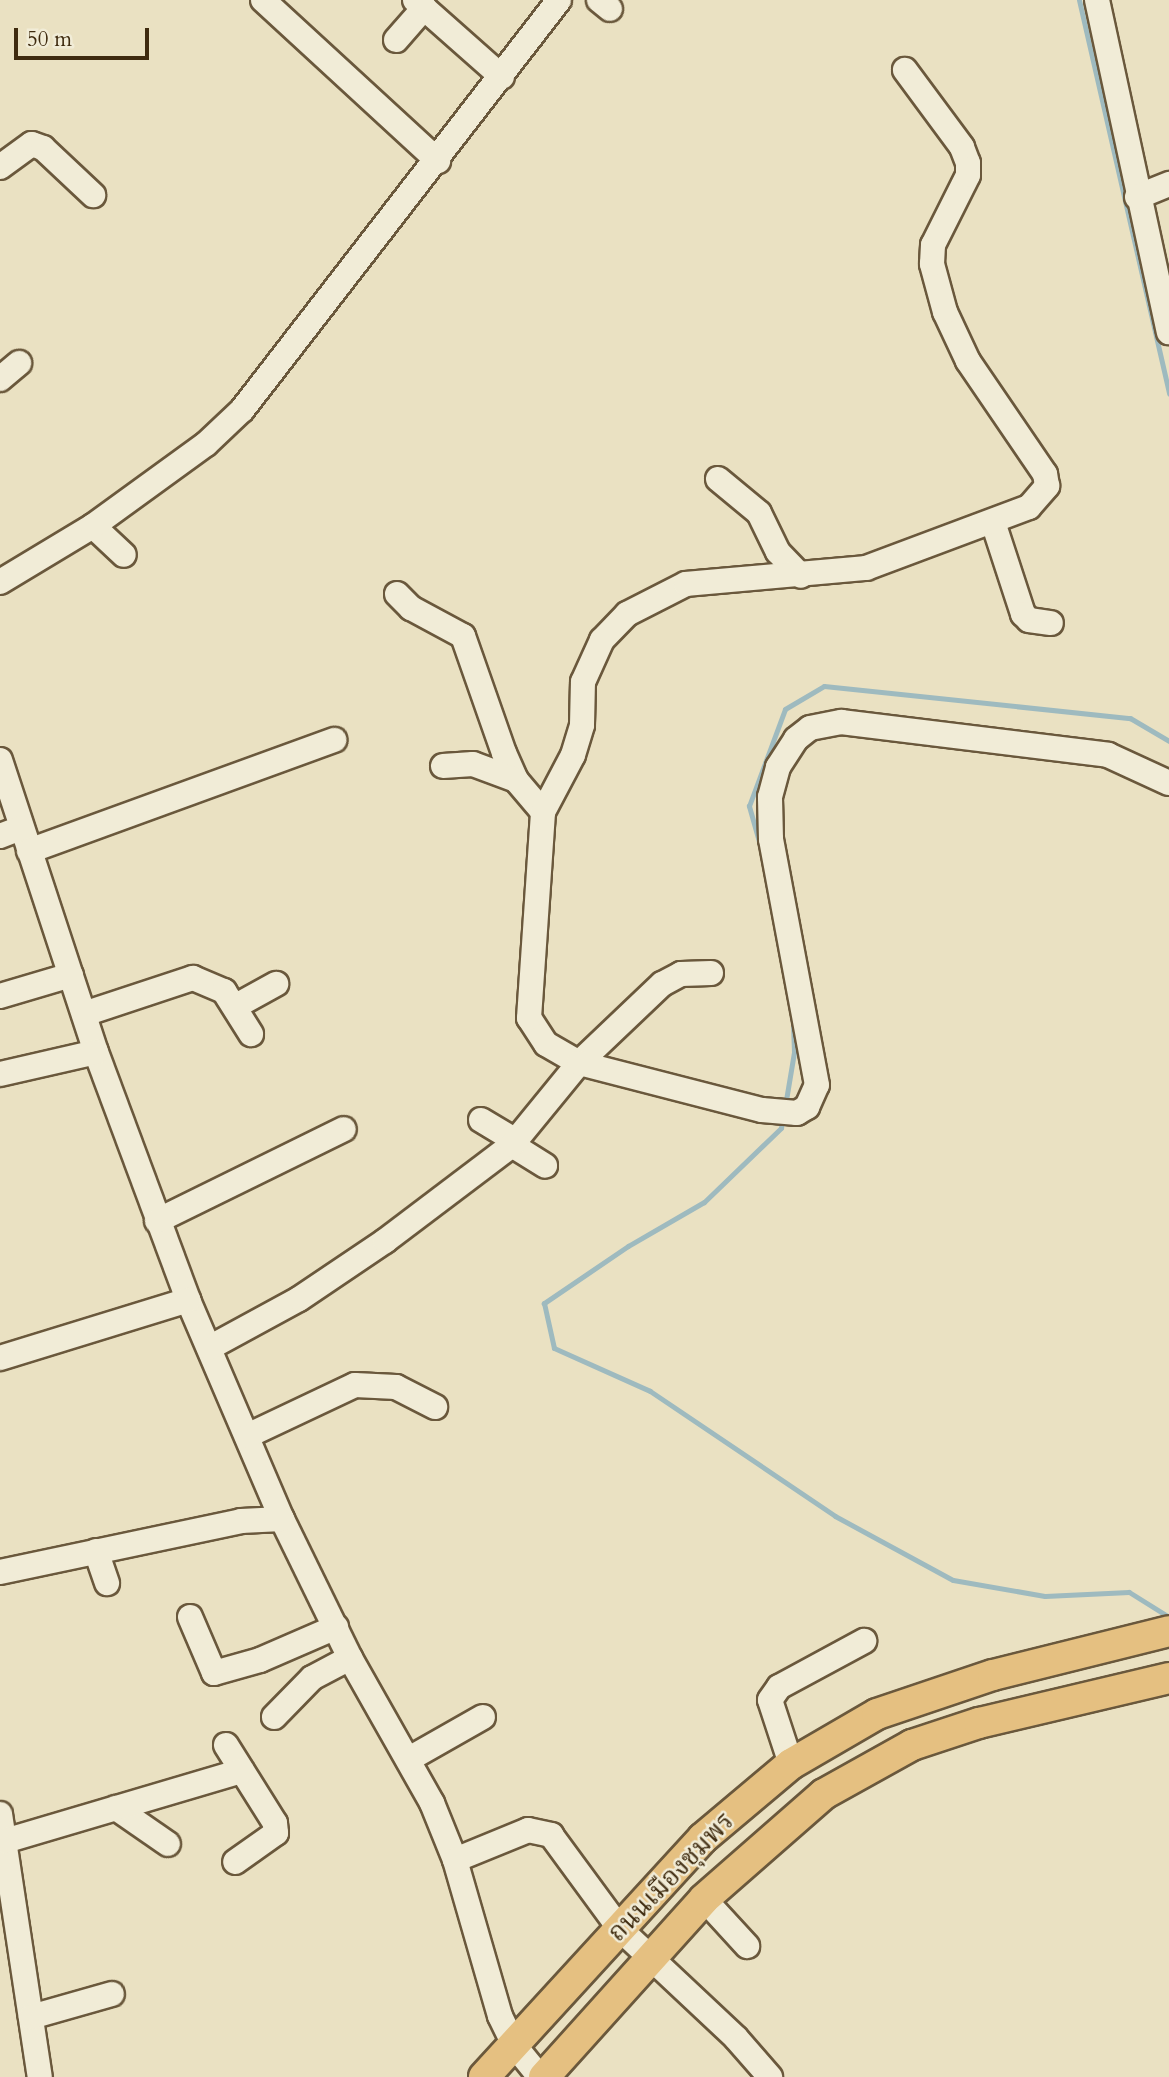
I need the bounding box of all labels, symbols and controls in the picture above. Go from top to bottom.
scale bar [18,14,152,58]
text: 50 m [27,25,72,54]
street label: ถนนเมืองชุมพร [601,1806,741,1948]

